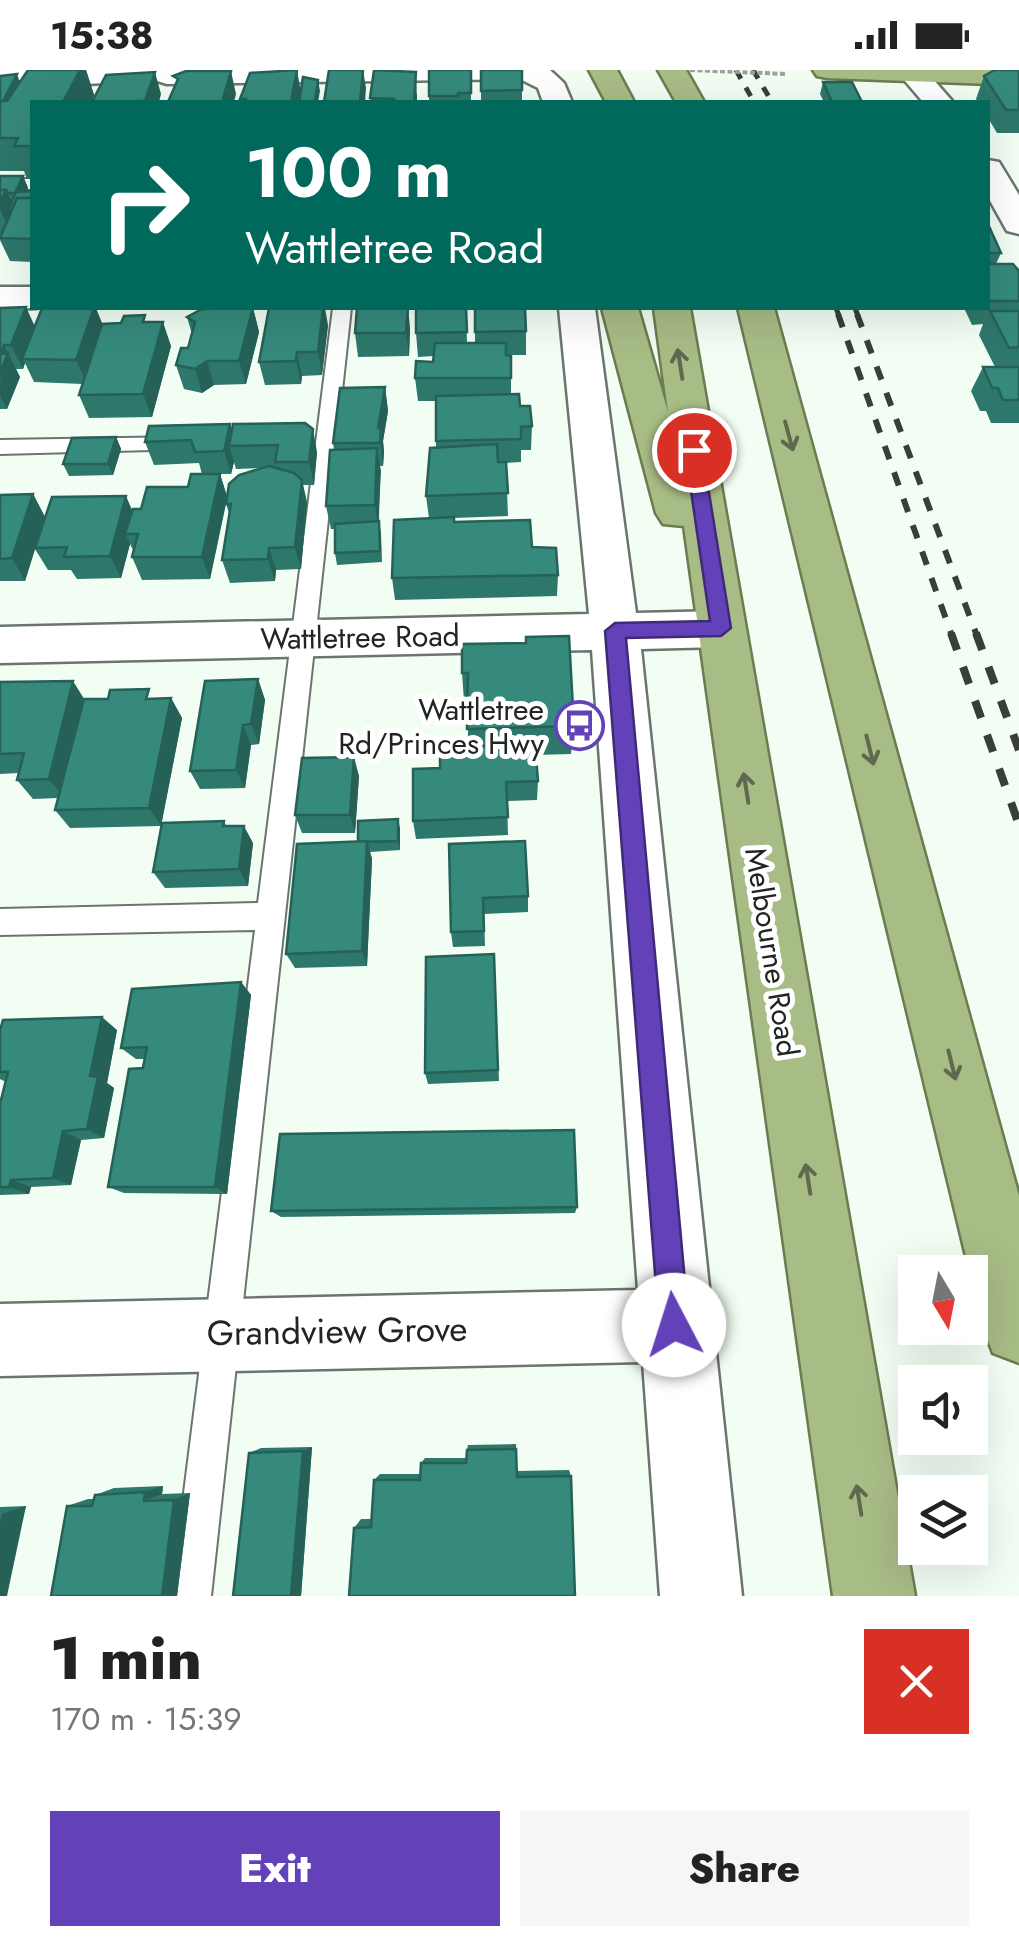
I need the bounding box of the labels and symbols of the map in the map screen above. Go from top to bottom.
one-way arrow [671,348,689,380]
pin [652,408,737,493]
one-way arrow [780,420,799,451]
street label: Wattletree Road [260,614,460,660]
place label: Wattletree Rd/Princes Hwy [338,688,545,765]
bus stop icon: Wattletree Rd/Princes Hwy [553,700,605,752]
one-way arrow [862,734,881,766]
one-way arrow [736,773,755,805]
street label: Melbourne Road [734,844,810,1060]
one-way arrow [943,1049,962,1080]
one-way arrow [799,1163,817,1195]
north arrow [898,1255,988,1345]
position arrow [622,1273,726,1377]
street label: Grandview Grove [206,1304,468,1358]
one-way arrow [849,1484,868,1516]

